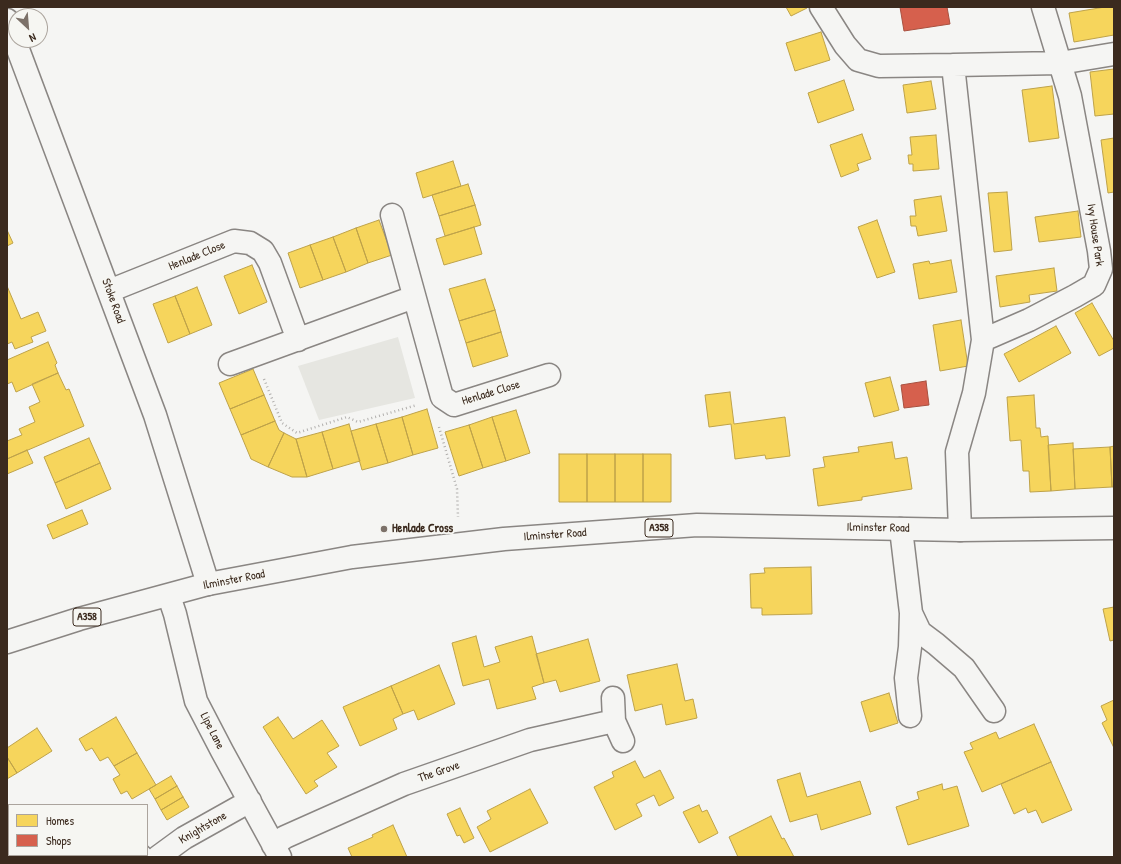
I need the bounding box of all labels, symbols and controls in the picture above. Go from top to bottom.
north arrow [8,8,48,48]
text: N [27,30,39,45]
street label: Ivy House Park [1083,203,1107,267]
street label: Henlade Close [167,238,227,274]
street label: Stoke Road [98,277,128,325]
street label: Henlade Close [460,377,522,409]
road number: A358 [645,519,673,537]
street label: Ilminster Road [846,520,910,536]
place label: Henlade Cross [392,522,453,536]
marker: Henlade Cross [379,524,389,534]
street label: Ilminster Road [523,526,587,544]
street label: Ilminster Road [202,567,266,593]
road number: A358 [73,608,101,626]
street label: Lipe Lane [197,710,227,752]
street label: The Grove [416,758,462,786]
legend [8,804,148,856]
street label: Knightstone [177,809,229,847]
text: Homes [46,812,74,829]
text: Shops [46,832,71,849]

